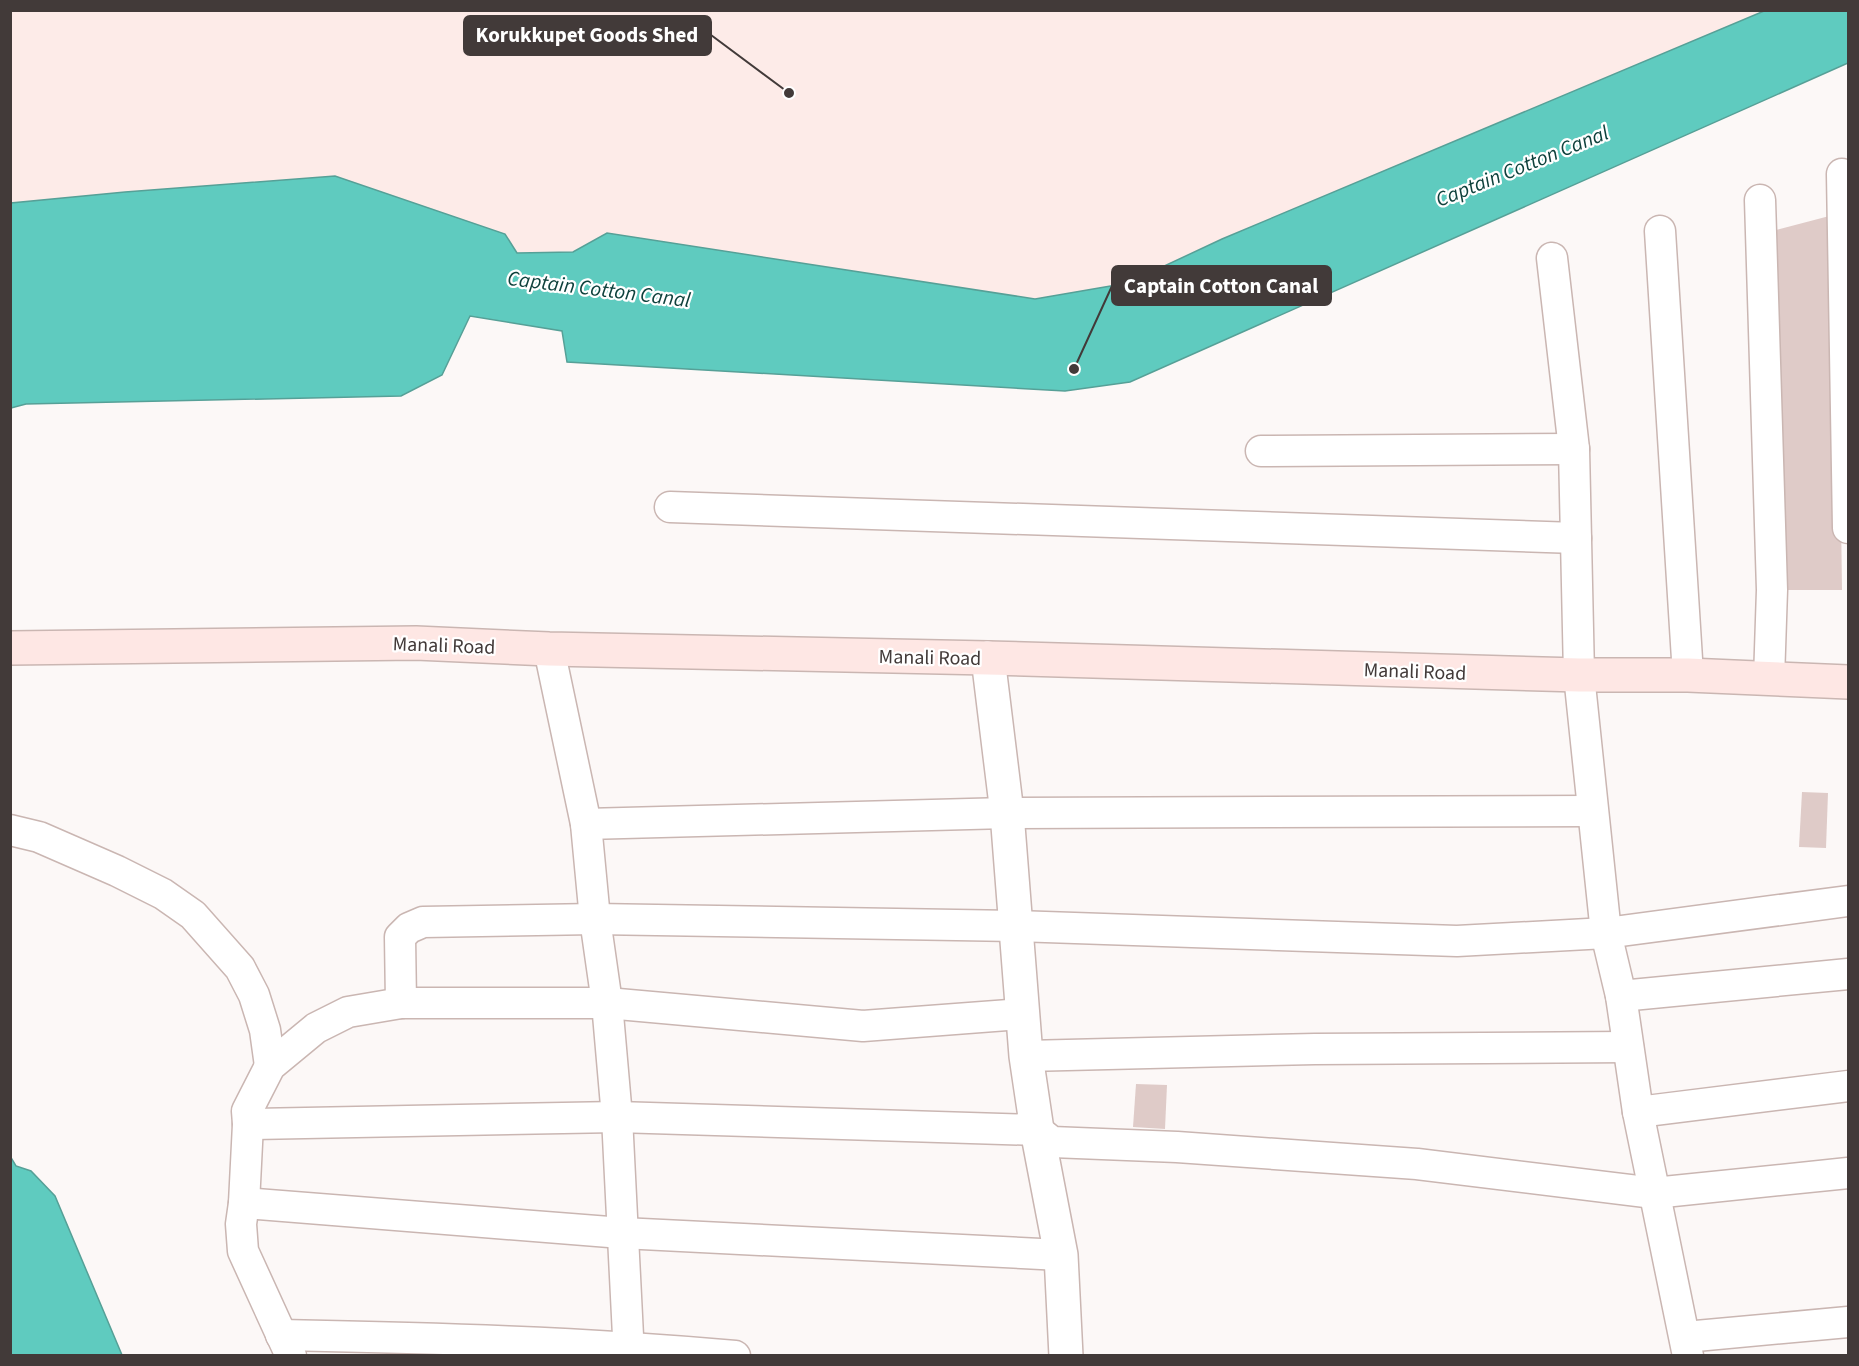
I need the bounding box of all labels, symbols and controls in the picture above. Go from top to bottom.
callout: Korukkupet Goods Shed [464,16,711,55]
text: Korukkupet Goods Shed [476,20,698,50]
water label: Captain Cotton Canal [1431,117,1614,214]
water label: Captain Cotton Canal [506,263,693,315]
callout: Captain Cotton Canal [1112,266,1331,305]
text: Captain Cotton Canal [1124,271,1318,301]
street label: Manali Road [392,630,496,662]
street label: Manali Road [878,643,982,673]
street label: Manali Road [1363,656,1467,688]

